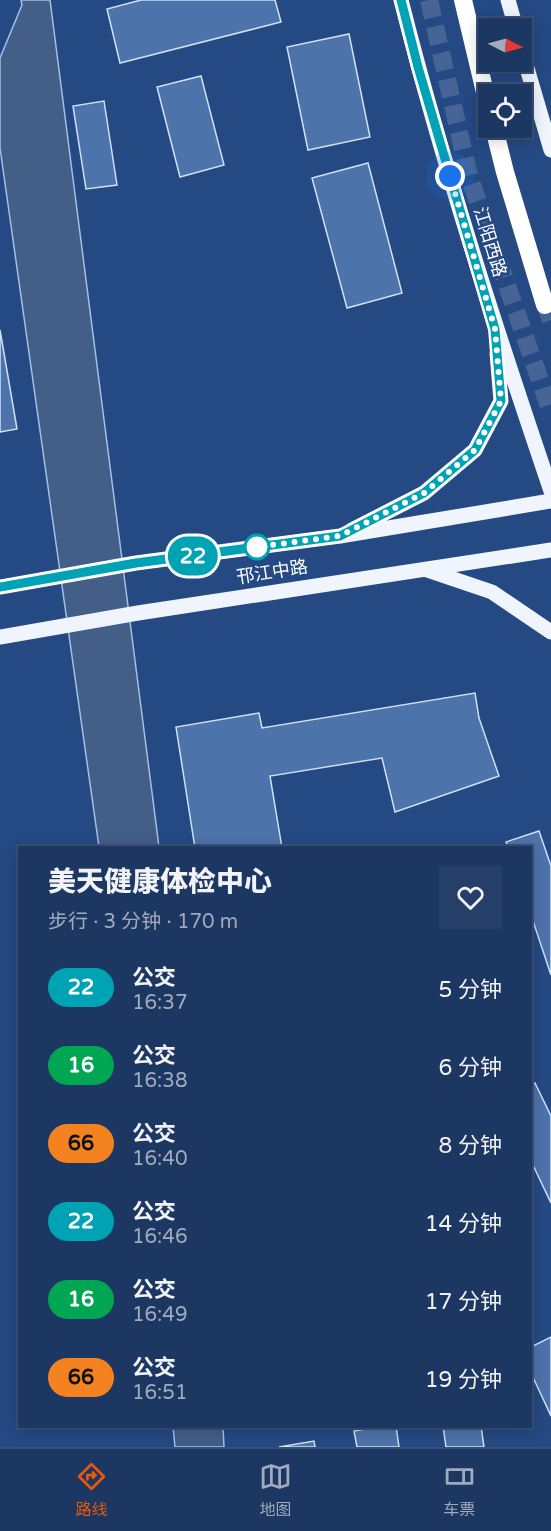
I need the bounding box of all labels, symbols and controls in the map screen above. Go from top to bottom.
north arrow [478,18,532,72]
map controls [478,18,532,138]
button: locate [478,84,532,138]
your location [435,161,465,191]
street label: 江阳西路 [469,204,511,280]
unlabelled marker [244,534,270,560]
line badge: 22 [166,536,220,576]
text: 22 [180,544,206,569]
street label: 邗江中路 [235,556,309,588]
text: 美天健康体检中心 [48,865,272,899]
button: heart [439,866,502,929]
text: 步行 · 3 分钟 · 170 m [48,910,238,934]
text: 公交 [132,965,176,991]
text: 22 [68,975,94,1000]
text: 5 分钟 [438,977,502,1003]
text: 16:37 [132,991,187,1015]
text: 公交 [132,1043,176,1069]
text: 16 [68,1053,94,1078]
text: 6 分钟 [438,1055,502,1081]
text: 16:38 [132,1069,187,1093]
text: 公交 [132,1121,176,1147]
text: 66 [68,1131,94,1156]
text: 8 分钟 [438,1133,502,1159]
text: 16:40 [132,1147,187,1171]
text: 公交 [132,1199,176,1225]
text: 22 [68,1209,94,1234]
text: 14 分钟 [425,1211,502,1237]
text: 16:46 [132,1225,187,1249]
text: 公交 [132,1277,176,1303]
text: 16 [68,1287,94,1312]
text: 17 分钟 [425,1289,502,1315]
text: 16:49 [132,1303,187,1327]
text: 公交 [132,1355,176,1381]
text: 66 [68,1365,94,1390]
text: 19 分钟 [425,1367,502,1393]
text: 16:51 [132,1381,187,1405]
tab: 路线 [75,1460,108,1520]
tab: 地图 [259,1460,292,1520]
tab: 车票 [443,1460,476,1520]

